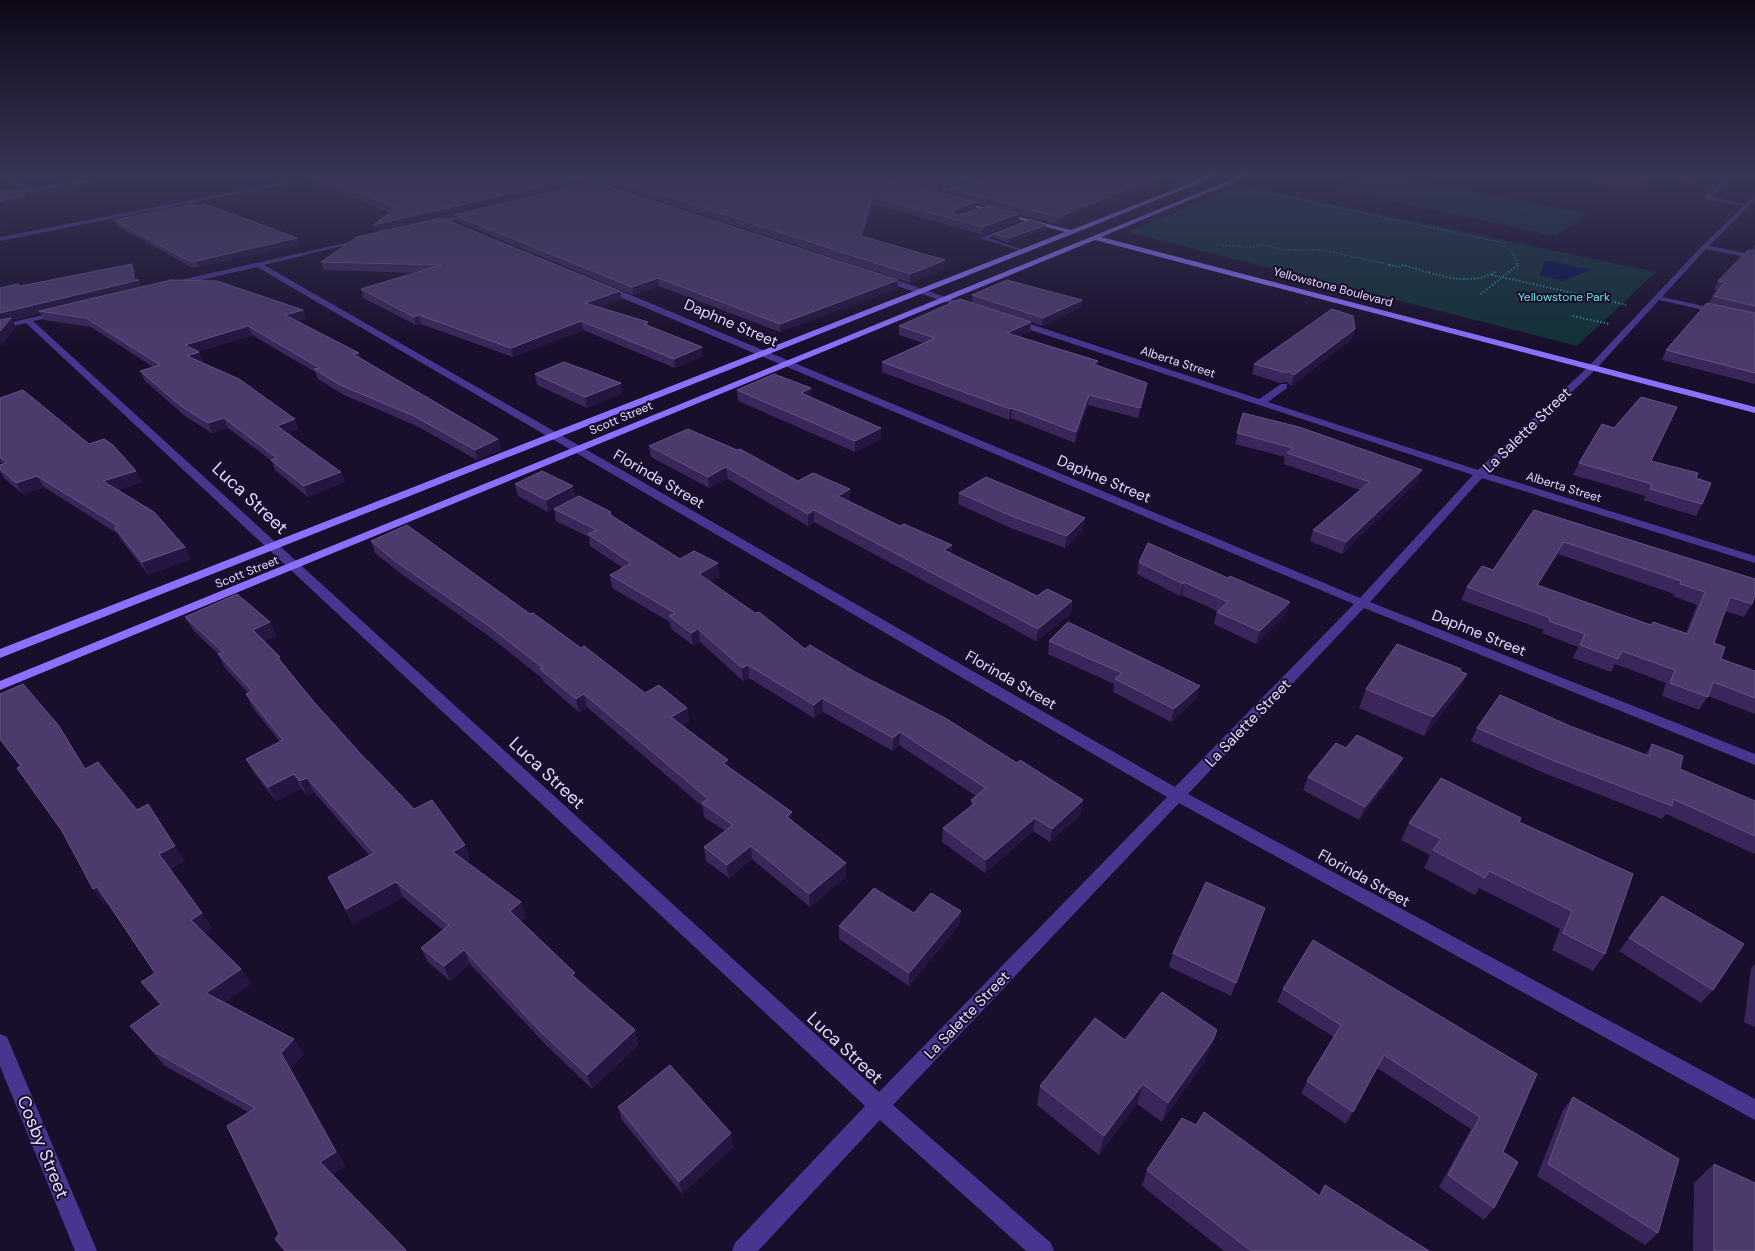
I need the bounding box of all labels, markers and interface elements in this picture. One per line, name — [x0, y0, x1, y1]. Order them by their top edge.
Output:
street label: Yellowstone Boulevard — [1271, 263, 1395, 311]
park label: Yellowstone Park — [1518, 289, 1610, 305]
street label: Daphne Street — [681, 294, 781, 352]
street label: Alberta Street — [1139, 342, 1218, 382]
street label: La Salette Street — [1479, 383, 1575, 477]
street label: Scott Street — [587, 397, 655, 439]
street label: Florinda Street — [610, 445, 708, 513]
street label: Daphne Street — [1054, 450, 1154, 508]
street label: Luca Street — [207, 457, 293, 539]
street label: Alberta Street — [1524, 468, 1604, 506]
street label: Scott Street — [213, 552, 281, 592]
street label: Daphne Street — [1429, 605, 1529, 661]
street label: Florinda Street — [962, 646, 1060, 714]
street label: La Salette Street — [1201, 675, 1295, 771]
street label: Luca Street — [504, 732, 590, 814]
street label: Florinda Street — [1315, 845, 1414, 912]
street label: La Salette Street — [920, 967, 1014, 1063]
street label: Luca Street — [802, 1007, 888, 1089]
street label: Cosby Street — [11, 1092, 75, 1202]

